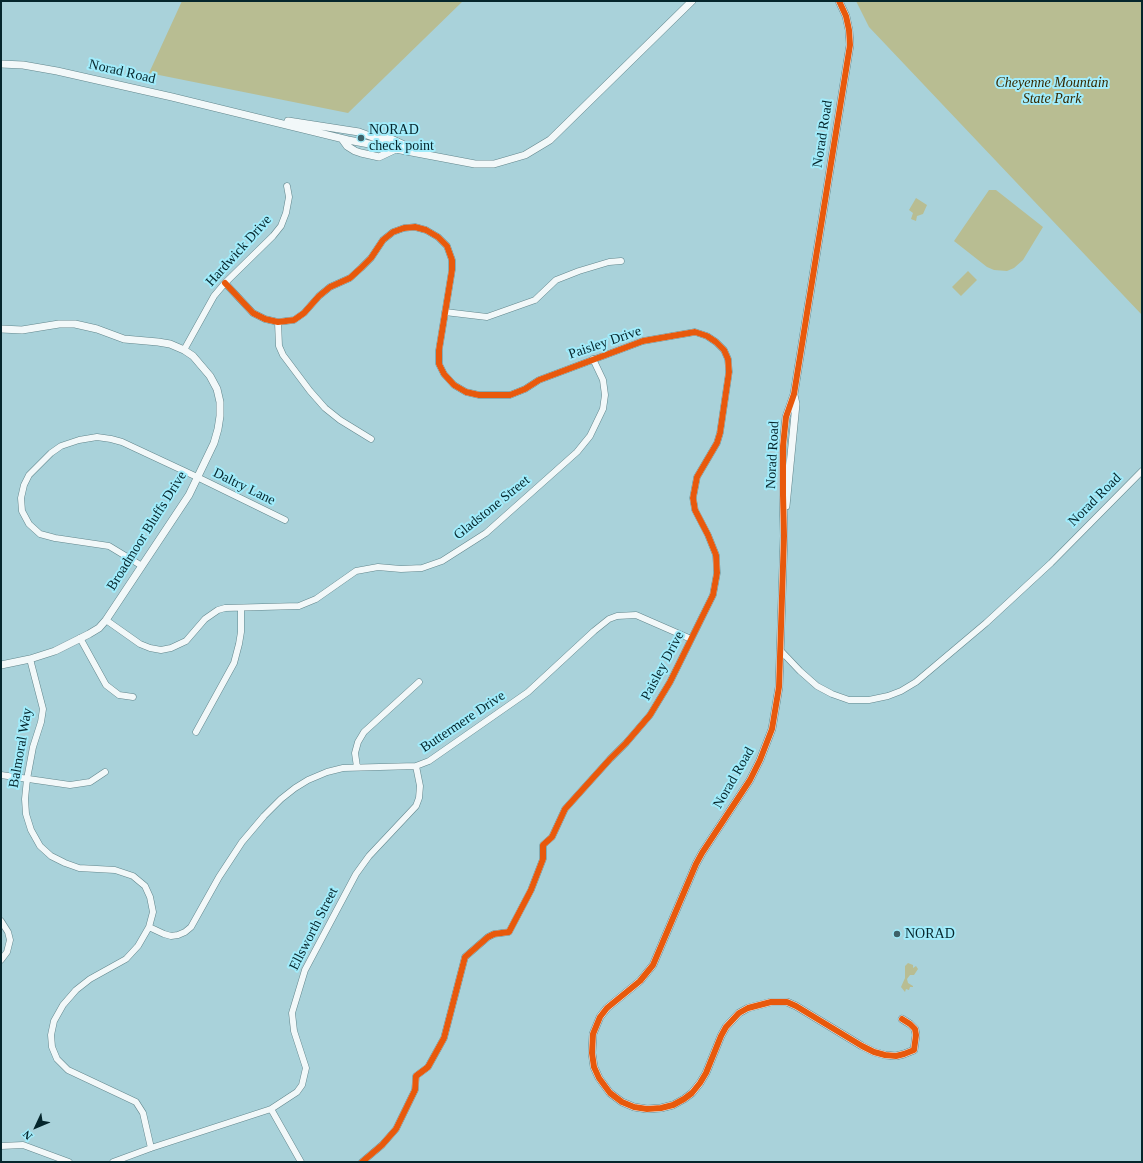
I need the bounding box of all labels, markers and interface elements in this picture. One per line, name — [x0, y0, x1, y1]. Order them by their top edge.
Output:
street label: Norad Road — [87, 56, 157, 88]
park label: Cheyenne Mountain State Park — [995, 75, 1109, 108]
street label: Norad Road — [809, 99, 837, 169]
place label: NORAD check point — [369, 122, 434, 154]
marker: NORAD check point — [356, 133, 366, 143]
street label: Hardwick Drive — [202, 212, 276, 290]
street label: Paisley Drive — [566, 323, 644, 363]
street label: Norad Road — [763, 421, 783, 489]
street label: Daltry Lane — [210, 465, 278, 509]
street label: Broadmoor Bluffs Drive — [103, 468, 191, 594]
street label: Norad Road — [1065, 470, 1125, 530]
street label: Gladstone Street — [451, 472, 533, 544]
street label: Paisley Drive — [638, 629, 688, 703]
street label: Buttermere Drive — [418, 688, 508, 756]
street label: Balmoral Way — [6, 707, 36, 789]
street label: Norad Road — [710, 744, 758, 812]
street label: Ellsworth Street — [286, 885, 342, 973]
place label: NORAD — [905, 926, 955, 942]
marker: NORAD — [892, 929, 902, 939]
north arrow — [16, 1107, 56, 1147]
text: N — [20, 1128, 34, 1142]

